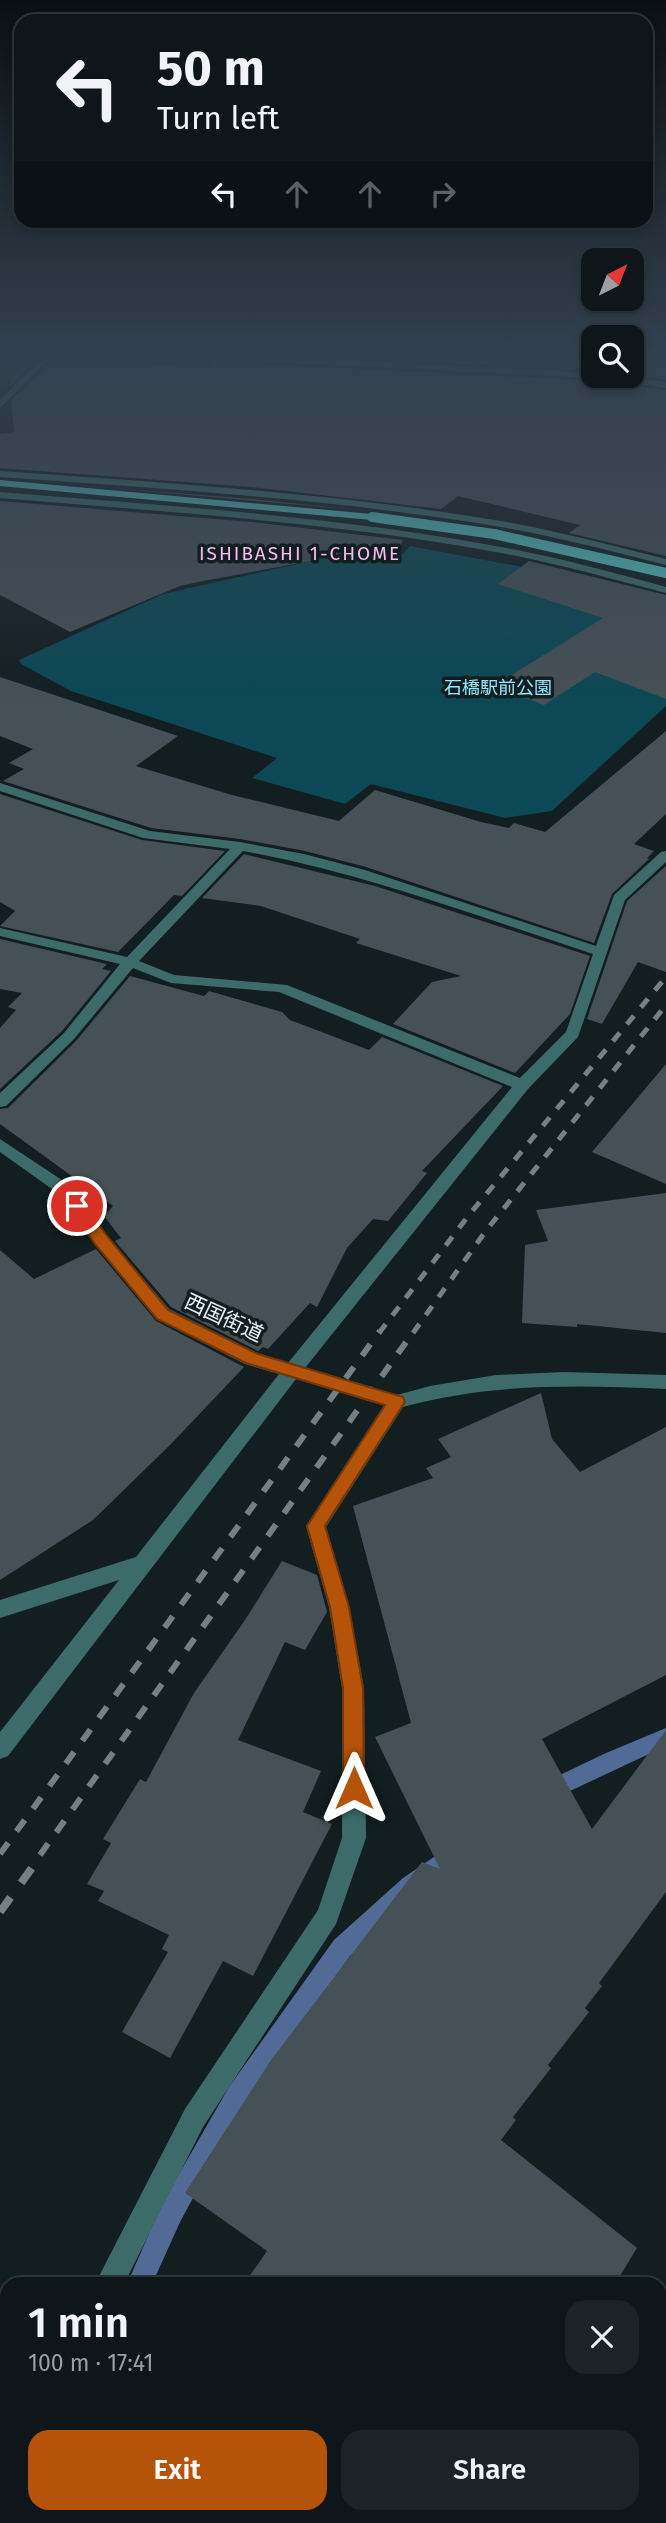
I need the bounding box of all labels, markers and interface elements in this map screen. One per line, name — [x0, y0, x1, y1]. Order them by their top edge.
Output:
text: 50 m — [157, 39, 265, 98]
icon: left — [42, 42, 133, 133]
text: Turn left — [157, 99, 279, 137]
icon: left — [205, 175, 243, 213]
icon: ahead — [278, 175, 316, 213]
icon: ahead — [351, 175, 389, 213]
icon: right — [424, 175, 462, 213]
north arrow — [581, 248, 644, 312]
map controls — [581, 248, 644, 388]
button: search — [581, 325, 644, 388]
district label: ISHIBASHI 1-CHOME — [199, 542, 401, 565]
park label: 石橋駅前公園 — [444, 677, 552, 699]
pin — [47, 1176, 107, 1236]
icon: arrive — [58, 1187, 96, 1225]
street label: 西国街道 — [180, 1288, 268, 1348]
position arrow — [317, 1751, 391, 1825]
text: 1 min — [28, 2298, 129, 2348]
button: close — [565, 2300, 639, 2374]
text: 100 m · 17:41 — [28, 2349, 154, 2377]
button: Exit — [28, 2430, 327, 2510]
button: Share — [341, 2430, 639, 2510]

